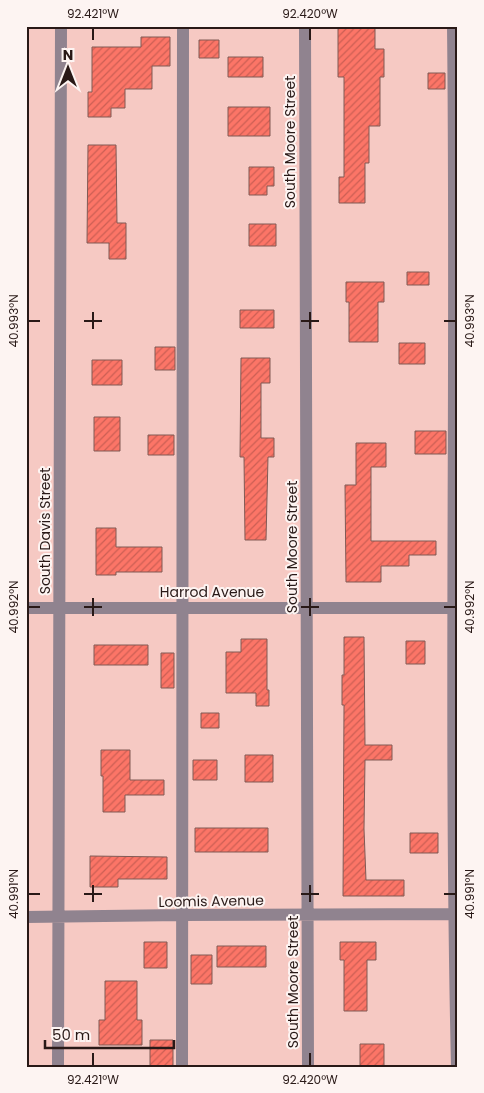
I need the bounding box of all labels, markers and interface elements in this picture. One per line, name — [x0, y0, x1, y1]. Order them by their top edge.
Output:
text: 92.421°W — [67, 5, 119, 22]
text: 92.420°W — [282, 5, 338, 22]
north arrow — [42, 42, 92, 92]
text: N — [63, 45, 73, 65]
street label: South Moore Street — [280, 76, 300, 208]
text: 40.993°N — [5, 294, 22, 348]
text: 40.993°N — [461, 294, 478, 348]
street label: South Davis Street — [35, 468, 55, 594]
street label: South Moore Street — [282, 481, 302, 613]
text: 40.992°N — [5, 581, 22, 633]
text: 40.992°N — [461, 581, 478, 633]
street label: Harrod Avenue — [160, 582, 264, 602]
text: 40.991°N — [5, 869, 22, 919]
text: 40.991°N — [461, 869, 478, 919]
street label: Loomis Avenue — [158, 890, 264, 912]
street label: South Moore Street — [283, 916, 303, 1048]
scale bar — [45, 1018, 174, 1050]
text: 50 m — [52, 1024, 90, 1045]
text: 92.421°W — [67, 1071, 119, 1088]
text: 92.420°W — [282, 1071, 338, 1088]

